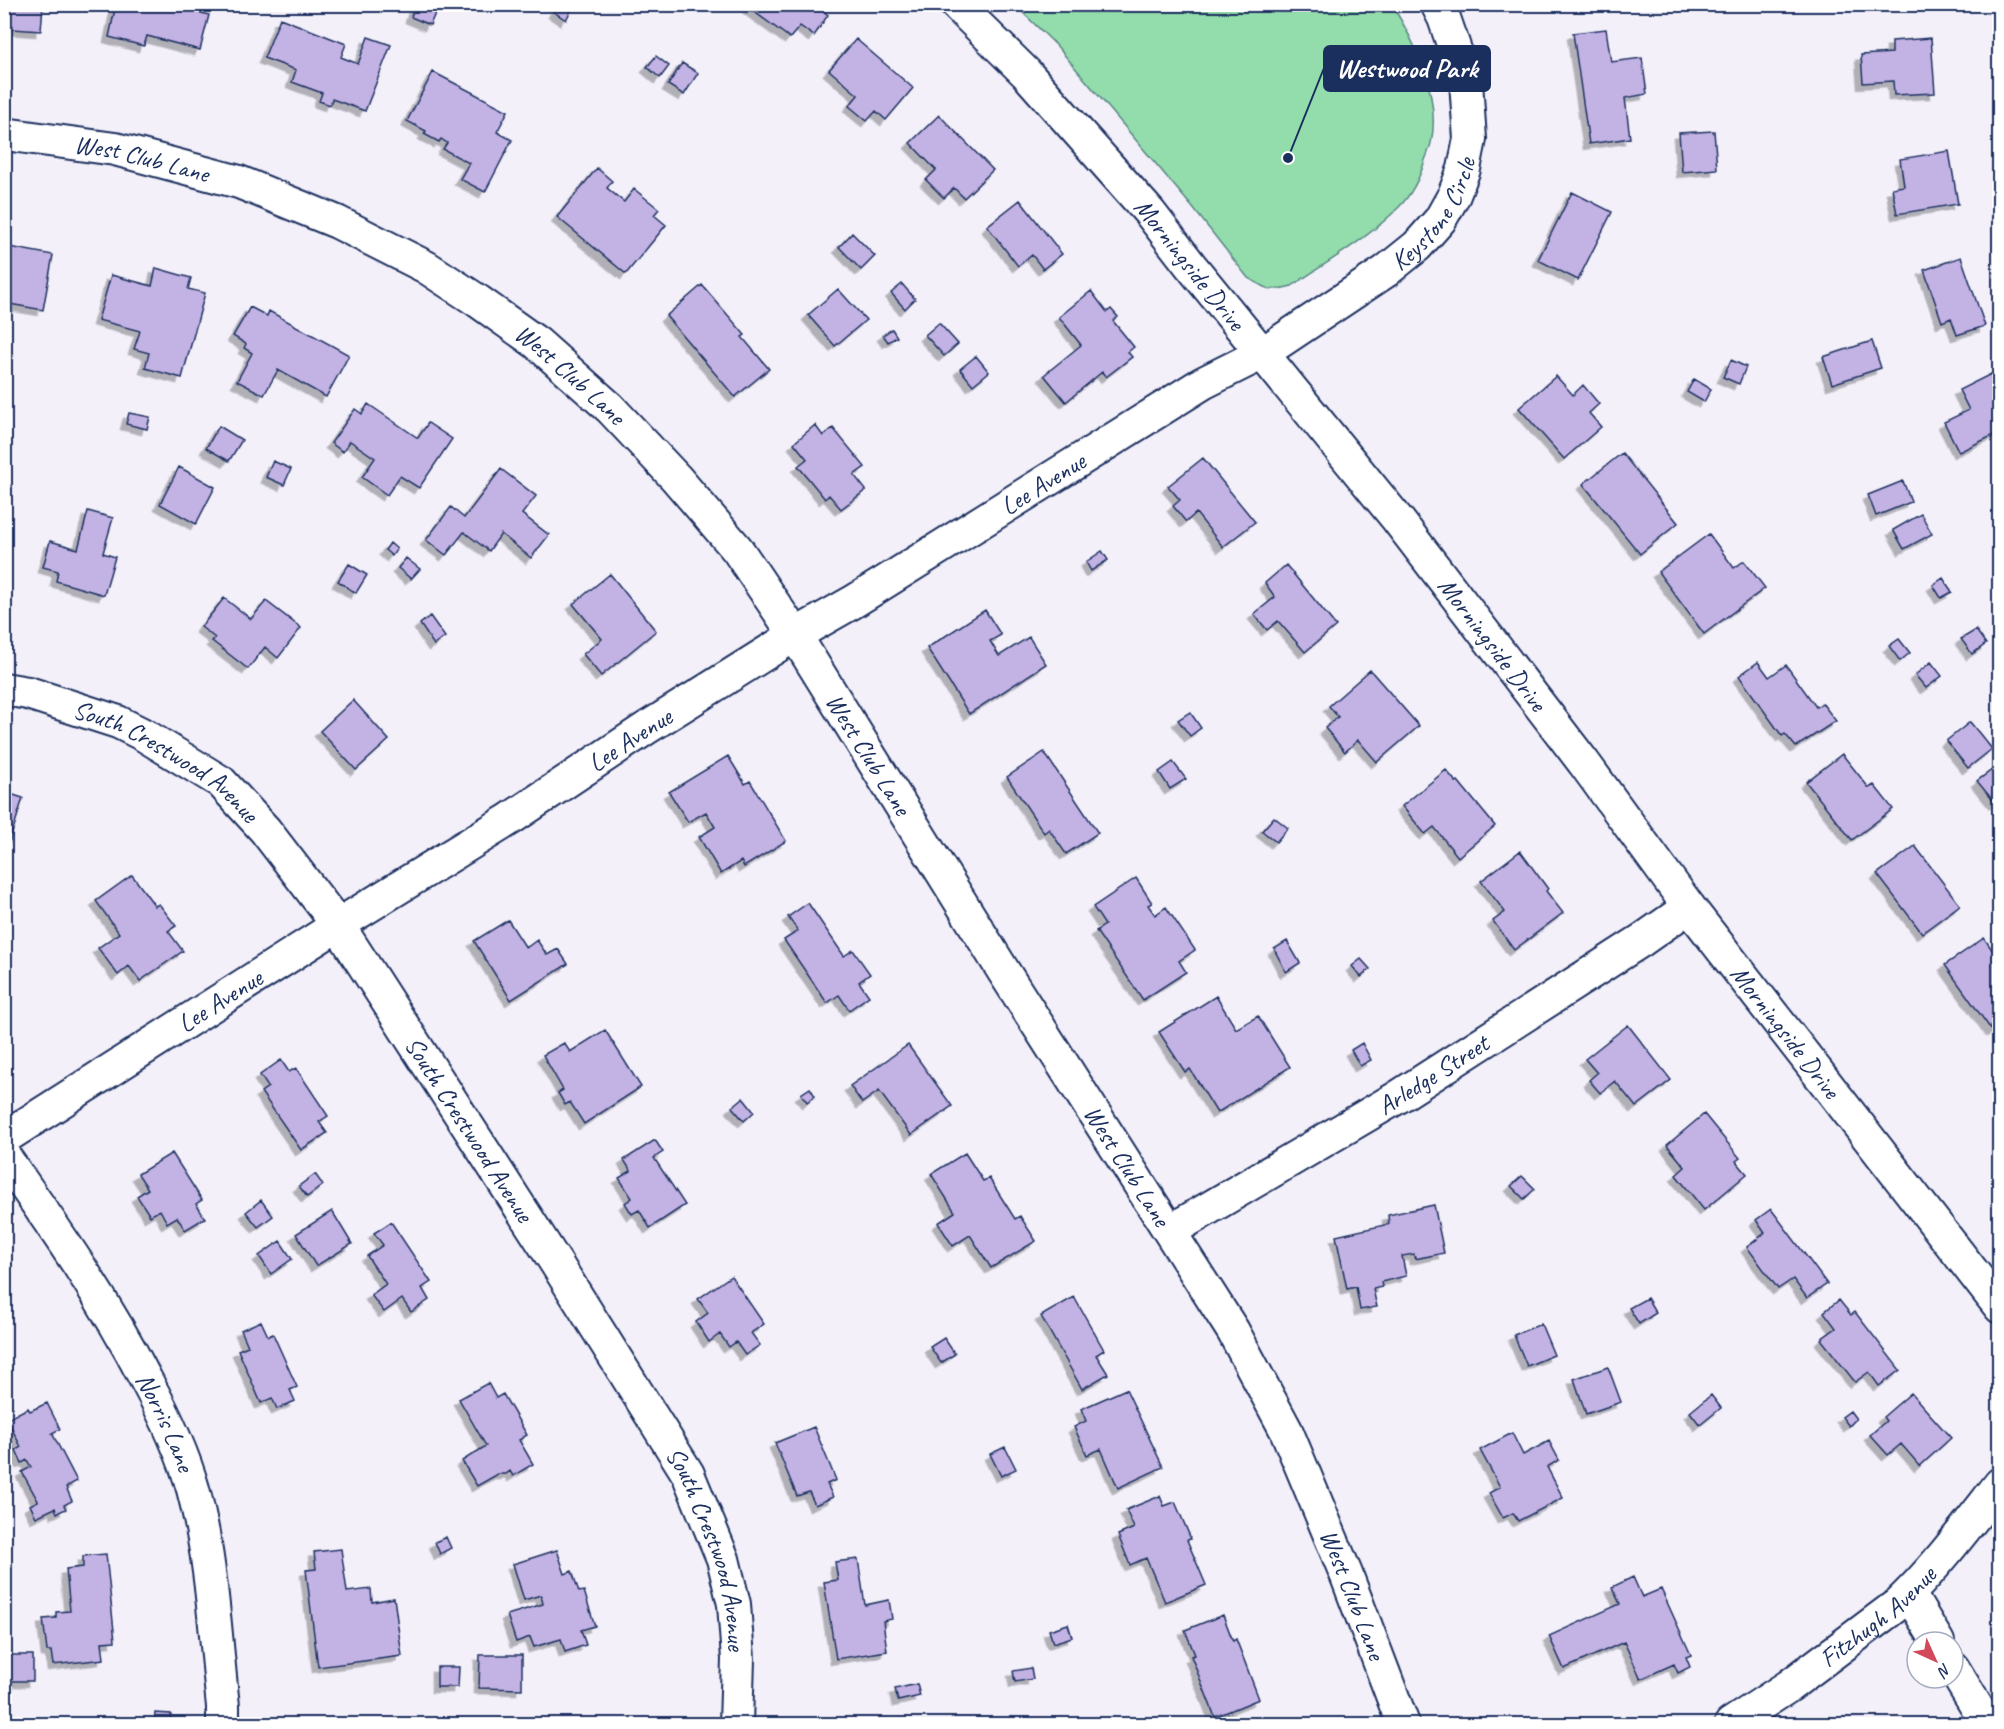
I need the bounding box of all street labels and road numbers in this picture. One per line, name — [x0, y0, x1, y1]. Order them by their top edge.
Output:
street label: West Club Lane — [72, 128, 215, 191]
street label: Keystone Circle — [1384, 154, 1483, 278]
street label: Morningside Drive — [1127, 191, 1254, 338]
street label: West Club Lane — [508, 317, 635, 433]
street label: Lee Avenue — [994, 444, 1093, 523]
street label: Morningside Drive — [1431, 571, 1555, 719]
street label: West Club Lane — [818, 687, 920, 824]
street label: South Crestwood Avenue — [69, 693, 267, 831]
street label: Lee Avenue — [582, 699, 680, 779]
street label: Morningside Drive — [1723, 959, 1849, 1106]
street label: Lee Avenue — [172, 961, 270, 1040]
street label: Arledge Street — [1372, 1026, 1497, 1122]
street label: South Crestwood Avenue — [397, 1031, 542, 1230]
street label: West Club Lane — [1076, 1099, 1179, 1235]
street label: Norris Lane — [128, 1367, 203, 1478]
street label: South Crestwood Avenue — [658, 1441, 753, 1653]
street label: West Club Lane — [1312, 1524, 1394, 1667]
street label: Fitzhugh Avenue — [1813, 1558, 1944, 1675]

